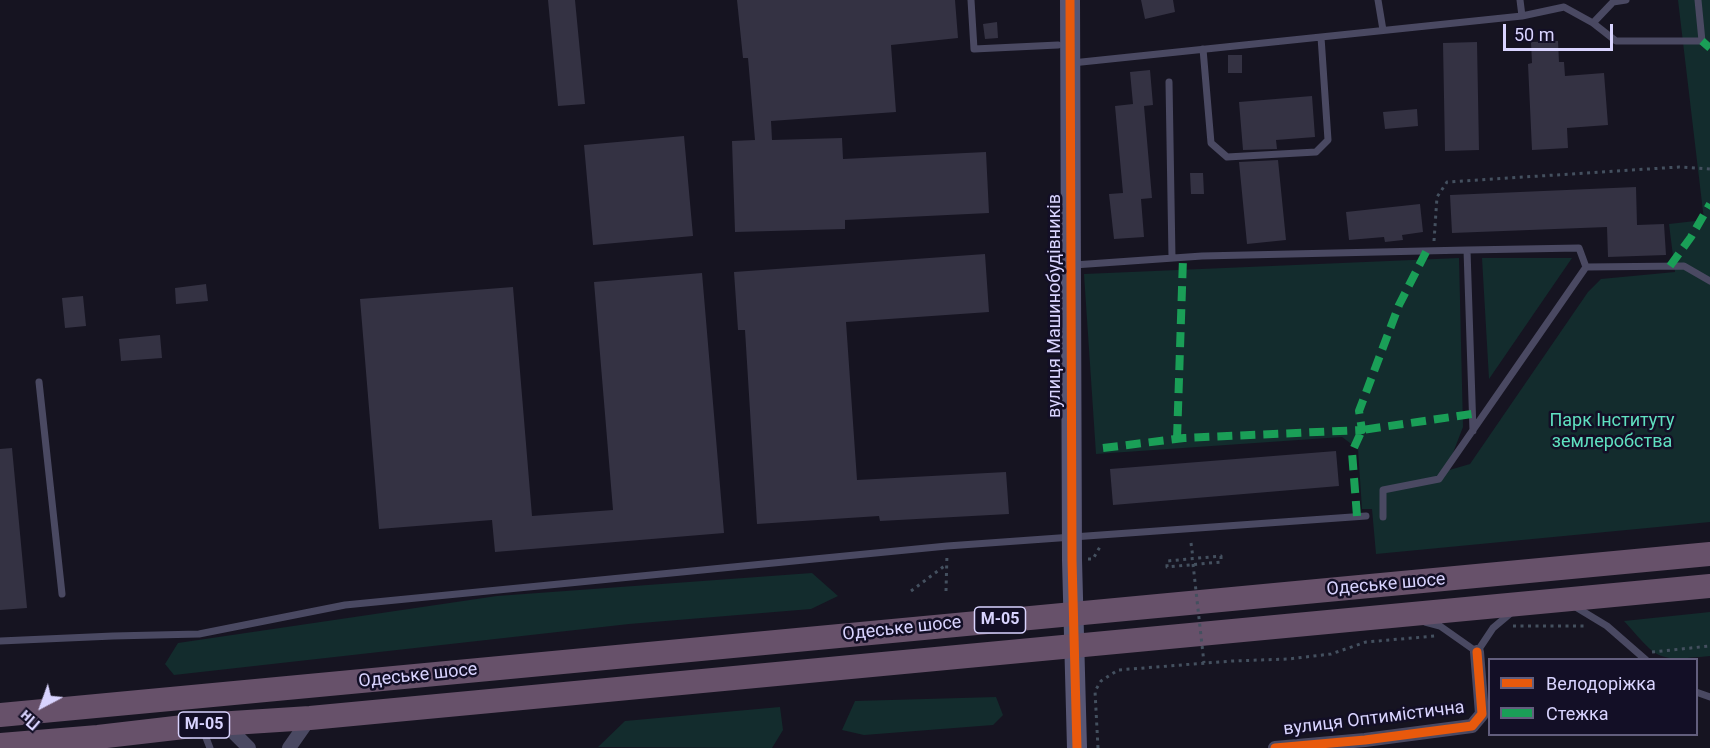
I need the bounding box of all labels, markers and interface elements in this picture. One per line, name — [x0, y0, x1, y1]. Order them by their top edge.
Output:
scale bar — [1506, 12, 1616, 50]
text: 50 m — [1514, 24, 1554, 45]
street label: вулиця Машинобудівників — [1044, 194, 1066, 418]
park label: Парк Інституту землеробства — [1549, 410, 1675, 452]
street label: Одеське шосе — [1326, 569, 1446, 601]
road number: М-05 — [974, 607, 1026, 633]
street label: Одеське шосе — [842, 612, 962, 646]
legend — [1488, 658, 1698, 736]
street label: Одеське шосе — [358, 659, 478, 693]
text: Велодоріжка — [1546, 673, 1656, 694]
north arrow — [12, 676, 72, 736]
street label: вулиця Оптимістична — [1282, 697, 1466, 741]
text: Стежка — [1546, 703, 1609, 724]
text: Пн — [16, 706, 44, 734]
road number: М-05 — [178, 712, 230, 738]

